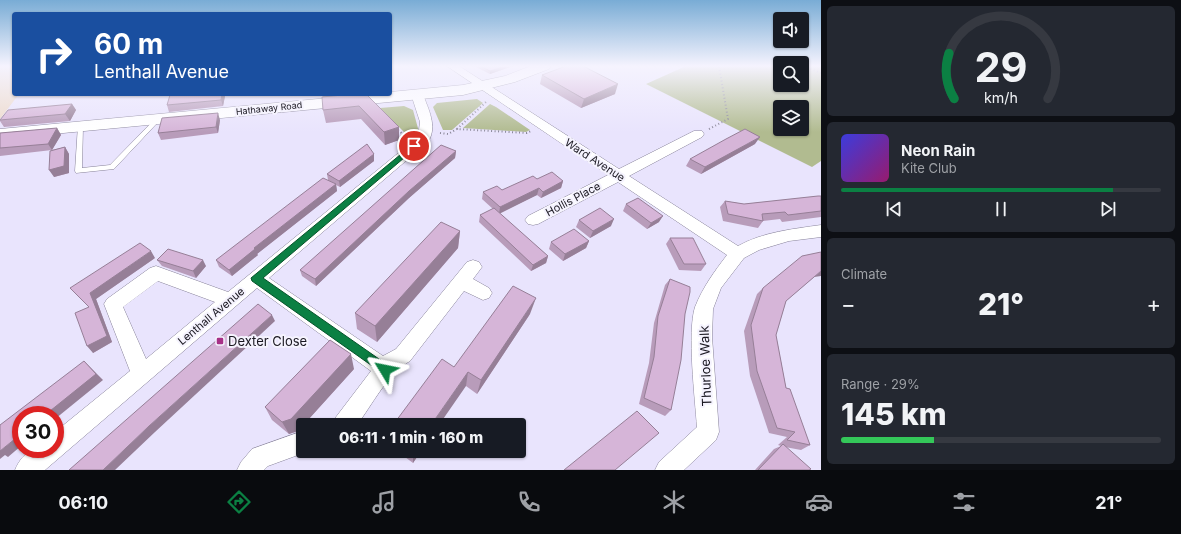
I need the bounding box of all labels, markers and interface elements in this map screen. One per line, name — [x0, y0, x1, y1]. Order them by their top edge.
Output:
map controls — [773, 12, 809, 136]
button: sound — [773, 12, 809, 48]
text: 60 m — [94, 27, 163, 61]
icon: right — [28, 28, 80, 80]
text: 29 — [974, 42, 1028, 92]
button: search — [773, 56, 809, 92]
text: Lenthall Avenue — [94, 61, 229, 82]
text: km/h — [984, 89, 1018, 106]
street label: Hathaway Road — [235, 99, 303, 117]
button: layers — [773, 100, 809, 136]
pin — [397, 129, 431, 163]
icon: arrive — [403, 135, 425, 157]
street label: Ward Avenue — [562, 135, 628, 185]
text: Neon Rain — [901, 141, 975, 160]
text: Kite Club — [901, 160, 957, 176]
street label: Hollis Place — [543, 179, 603, 219]
icon: previous — [883, 198, 905, 220]
icon: pause — [990, 198, 1012, 220]
icon: next — [1097, 198, 1119, 220]
text: Climate — [841, 266, 887, 282]
street label: Lenthall Avenue — [175, 284, 247, 348]
text: 21° — [978, 286, 1024, 322]
text: − — [841, 291, 856, 317]
text: + — [1146, 291, 1161, 317]
street label: Thurloe Walk — [696, 325, 714, 407]
place label: Dexter Close — [228, 333, 307, 349]
marker: Dexter Close — [215, 336, 225, 346]
position arrow — [364, 349, 406, 391]
text: Range · 29% — [841, 376, 920, 392]
text: 145 km — [841, 396, 947, 432]
speed limit sign: 30 — [12, 406, 64, 458]
text: 06:11 · 1 min · 160 m — [339, 428, 483, 447]
icon: directions — [225, 488, 253, 516]
icon: music — [370, 488, 398, 516]
icon: phone — [515, 488, 543, 516]
icon: climate — [660, 488, 688, 516]
icon: car — [805, 488, 833, 516]
icon: filters — [950, 488, 978, 516]
text: 06:10 — [58, 492, 108, 513]
text: 21° — [1095, 492, 1123, 513]

